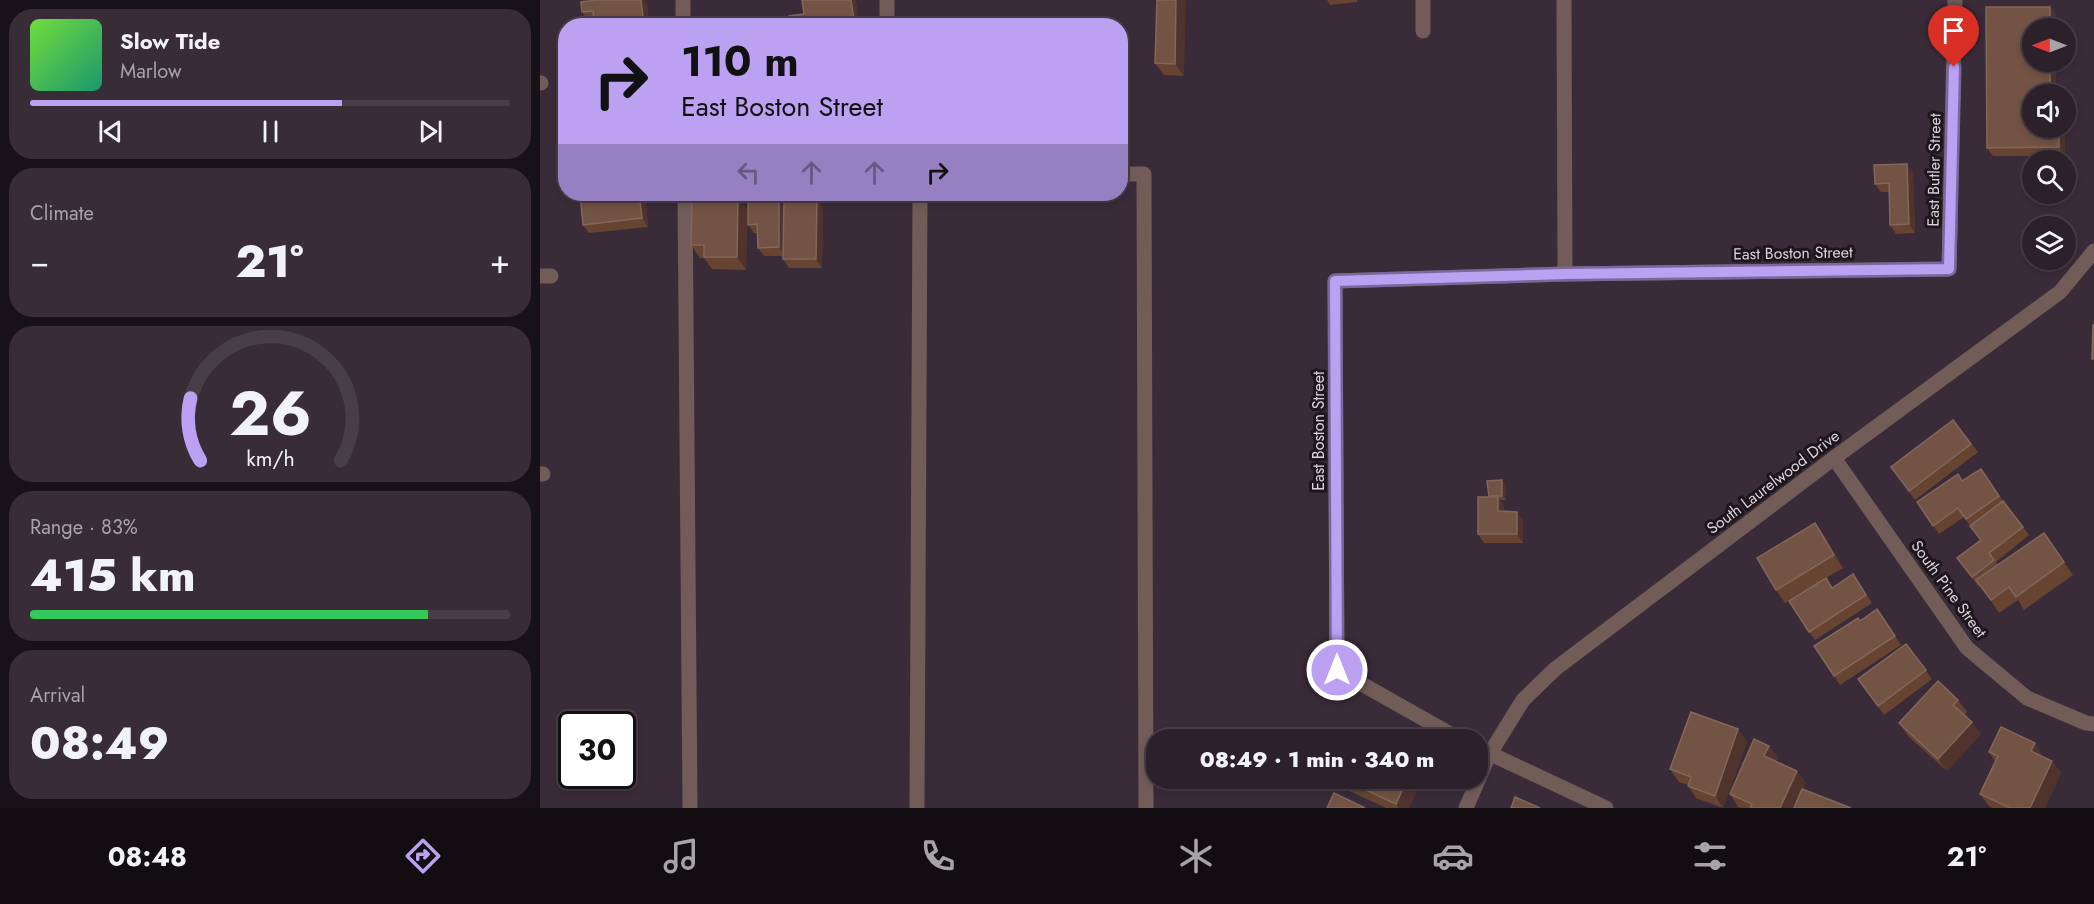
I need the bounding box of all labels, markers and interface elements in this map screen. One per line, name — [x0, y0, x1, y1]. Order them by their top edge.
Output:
pin — [1928, 5, 1979, 67]
icon: arrive — [1937, 14, 1970, 47]
north arrow — [2022, 18, 2076, 72]
map controls — [2022, 18, 2076, 270]
text: Slow Tide — [120, 25, 220, 57]
text: 110 m — [681, 31, 799, 92]
icon: right — [582, 42, 660, 120]
text: Marlow — [120, 57, 182, 86]
button: sound — [2022, 84, 2076, 138]
text: East Boston Street — [681, 87, 883, 126]
street label: East Butler Street — [1922, 113, 1946, 227]
icon: previous — [94, 115, 127, 148]
icon: pause — [254, 115, 287, 148]
icon: next — [414, 115, 447, 148]
button: search — [2022, 150, 2076, 204]
icon: left — [732, 156, 765, 189]
icon: ahead — [795, 156, 828, 189]
icon: ahead — [858, 156, 891, 189]
icon: right — [921, 156, 954, 189]
text: Climate — [30, 199, 94, 228]
button: layers — [2022, 216, 2076, 270]
text: 21° — [236, 229, 304, 294]
text: − — [30, 238, 49, 285]
text: + — [490, 238, 510, 285]
street label: East Boston Street — [1733, 240, 1853, 266]
text: 26 — [229, 368, 311, 458]
street label: East Boston Street — [1307, 371, 1330, 491]
street label: South Laurelwood Drive — [1702, 424, 1844, 540]
text: km/h — [246, 443, 294, 474]
text: Range · 83% — [30, 513, 138, 542]
street label: South Pine Street — [1906, 536, 1992, 643]
text: 415 km — [30, 543, 196, 608]
position arrow — [1305, 638, 1369, 702]
text: Arrival — [30, 681, 85, 710]
text: 08:49 — [30, 711, 169, 776]
speed limit sign: 30 — [558, 711, 636, 789]
text: 08:49 · 1 min · 340 m — [1200, 743, 1434, 775]
icon: directions — [402, 835, 444, 877]
icon: music — [660, 835, 702, 877]
icon: phone — [917, 835, 959, 877]
icon: climate — [1175, 835, 1217, 877]
icon: car — [1432, 835, 1474, 877]
icon: filters — [1689, 835, 1731, 877]
text: 08:48 — [108, 837, 187, 876]
text: 21° — [1947, 837, 1986, 876]

